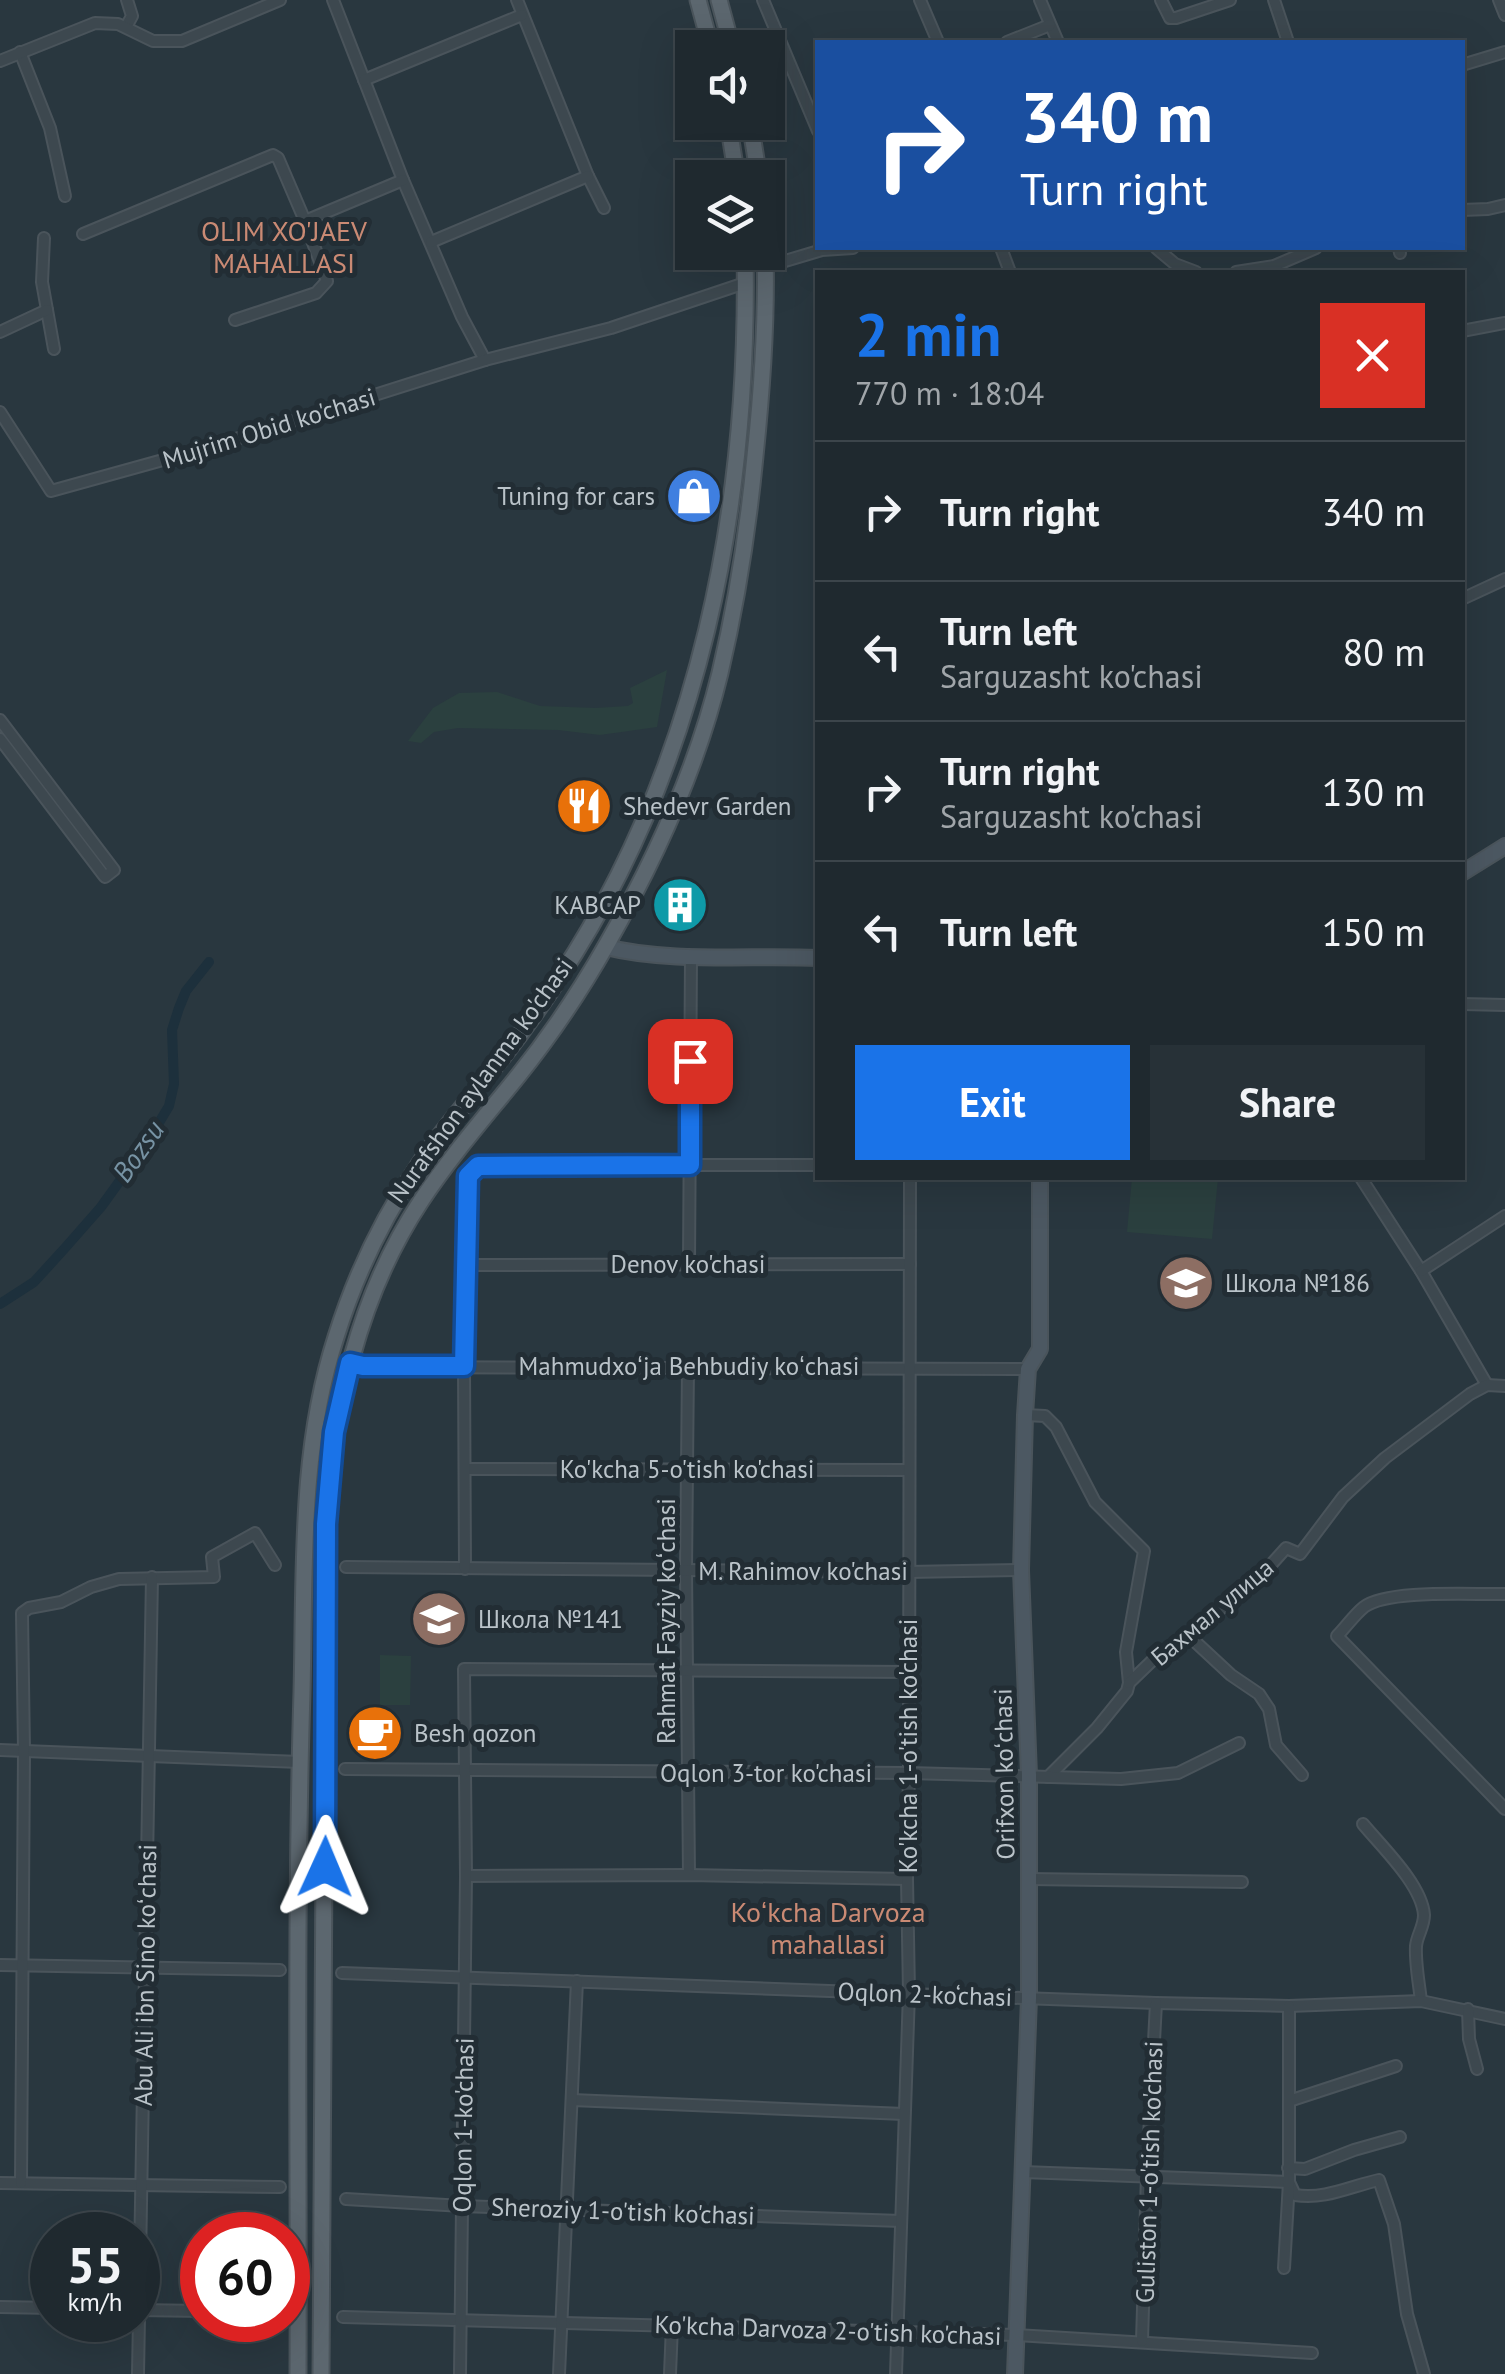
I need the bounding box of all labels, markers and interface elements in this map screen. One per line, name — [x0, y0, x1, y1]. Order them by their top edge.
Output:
map controls — [675, 30, 785, 270]
button: sound — [675, 30, 785, 140]
text: 340 m — [1020, 71, 1213, 161]
icon: right — [855, 80, 985, 210]
text: Turn right — [1020, 159, 1208, 217]
button: layers — [675, 160, 785, 270]
district label: OLIM XO'JAEV MAHALLASI — [201, 212, 367, 281]
text: 2 min — [855, 295, 1001, 373]
button: close — [1320, 303, 1425, 408]
text: 770 m · 18:04 — [855, 372, 1044, 414]
street label: Mujrim Obid ko'chasi — [159, 380, 379, 476]
shop icon: Tuning for cars — [664, 466, 724, 526]
place label: Tuning for cars — [497, 480, 655, 512]
icon: right — [855, 484, 910, 539]
text: Turn right — [940, 487, 1100, 536]
text: 340 m — [1322, 487, 1425, 536]
text: Turn left — [940, 606, 1077, 655]
icon: left — [855, 624, 910, 679]
text: 80 m — [1343, 627, 1425, 676]
text: Sarguzasht ko'chasi — [940, 655, 1203, 697]
text: Turn right — [940, 746, 1100, 795]
icon: right — [855, 764, 910, 819]
text: 130 m — [1322, 767, 1425, 816]
restaurant icon: Shedevr Garden — [554, 776, 614, 836]
place label: Shedevr Garden — [623, 790, 792, 822]
text: Sarguzasht ko'chasi — [940, 795, 1203, 837]
building icon: КАВСАР — [650, 875, 710, 935]
place label: КАВСАР — [554, 889, 641, 921]
icon: left — [855, 904, 910, 959]
text: Turn left — [940, 907, 1077, 956]
text: 150 m — [1322, 907, 1425, 956]
street label: Nurafshon aylanma ko'chasi — [380, 951, 580, 1209]
pin — [648, 1019, 733, 1104]
icon: arrive — [663, 1034, 718, 1089]
button: Exit — [855, 1045, 1130, 1160]
button: Share — [1150, 1045, 1425, 1160]
water label: Bozsu — [103, 1113, 172, 1189]
street label: Denov ko'chasi — [611, 1248, 765, 1280]
school or university icon: Школа №186 — [1156, 1253, 1216, 1313]
place label: Школа №186 — [1225, 1267, 1370, 1299]
street label: Mahmudxoʻja Behbudiy koʻchasi — [519, 1350, 859, 1382]
street label: Ko'kcha 5-o'tish ko'chasi — [560, 1453, 814, 1485]
street label: Rahmat Fayziy koʻchasi — [650, 1498, 682, 1744]
street label: Бахмал улица — [1144, 1551, 1280, 1673]
street label: M. Rahimov ko'chasi — [698, 1555, 908, 1587]
school or university icon: Школа №141 — [409, 1589, 469, 1649]
place label: Школа №141 — [478, 1603, 623, 1635]
street label: Ko'kcha 1-o'tish ko'chasi — [892, 1619, 924, 1873]
street label: Orifxon koʻchasi — [987, 1688, 1021, 1860]
cafe icon: Besh qozon — [345, 1703, 405, 1763]
place label: Besh qozon — [414, 1717, 536, 1749]
street label: Oqlon 3-tor ko'chasi — [660, 1757, 872, 1789]
position arrow — [273, 1815, 377, 1919]
street label: Abu Ali ibn Sino koʻchasi — [127, 1844, 163, 2106]
district label: Koʻkcha Darvoza mahallasi — [730, 1893, 926, 1962]
street label: Oqlon 2-ko‘chasi — [837, 1975, 1013, 2013]
street label: Oqlon 1-ko'chasi — [445, 2037, 481, 2213]
street label: Guliston 1-o'tish ko'chasi — [1128, 2040, 1170, 2304]
street label: Sheroziy 1-o'tish ko'chasi — [491, 2190, 755, 2232]
speed limit sign: 60 — [180, 2212, 310, 2342]
text: 55 — [67, 2232, 123, 2297]
text: km/h — [68, 2286, 122, 2318]
street label: Ko'kcha Darvoza 2-o'tish ko'chasi — [654, 2308, 1002, 2352]

